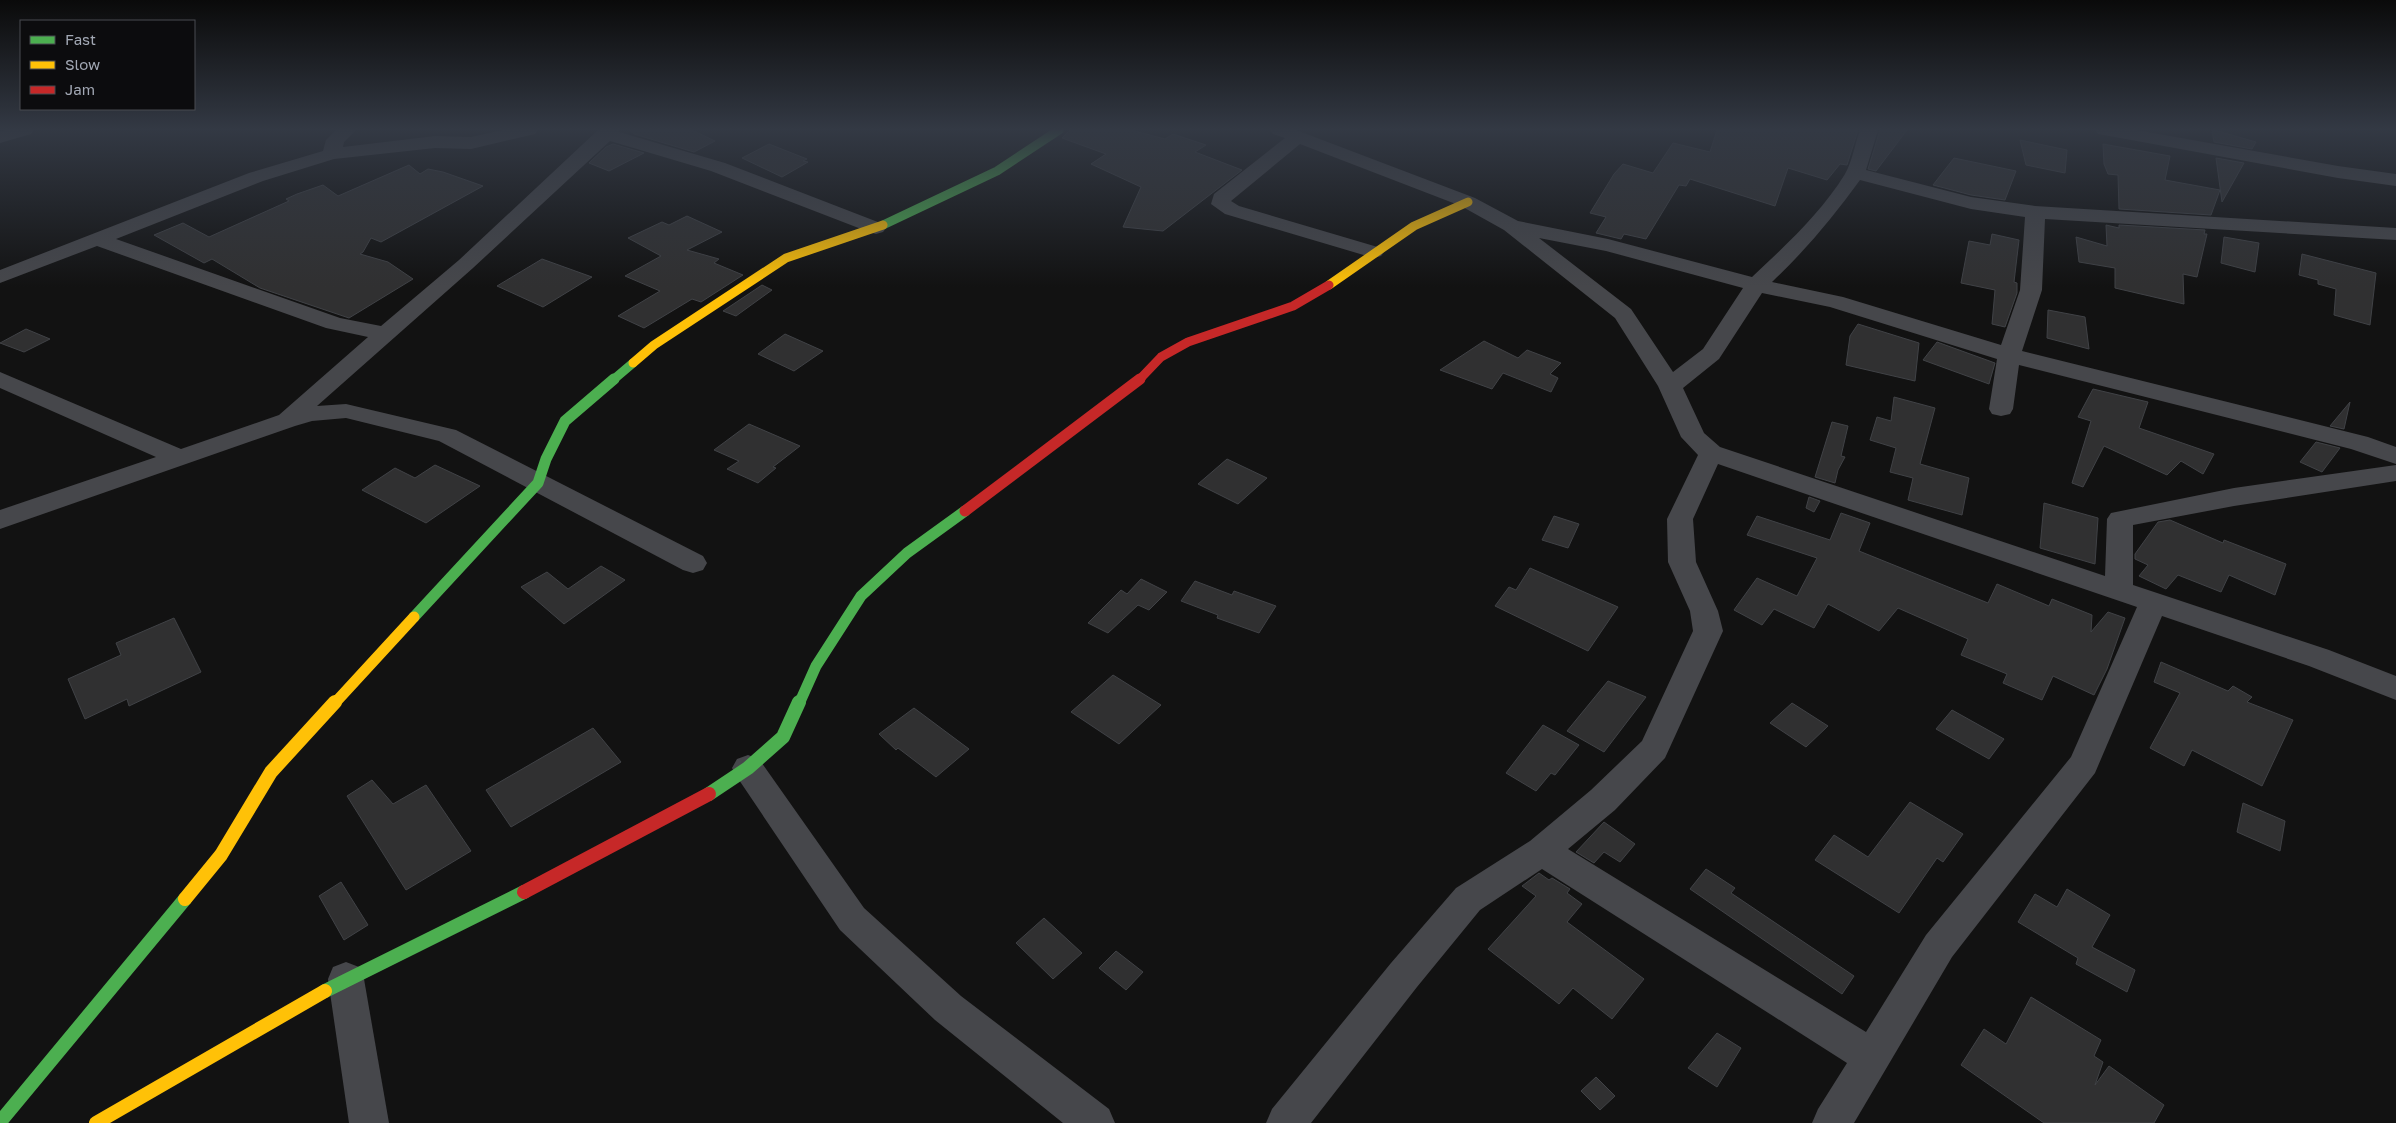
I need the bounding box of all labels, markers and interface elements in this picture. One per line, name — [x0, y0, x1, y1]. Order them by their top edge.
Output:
legend — [20, 20, 195, 110]
text: Fast — [65, 30, 96, 48]
text: Slow — [65, 55, 100, 73]
text: Jam — [65, 80, 95, 98]

